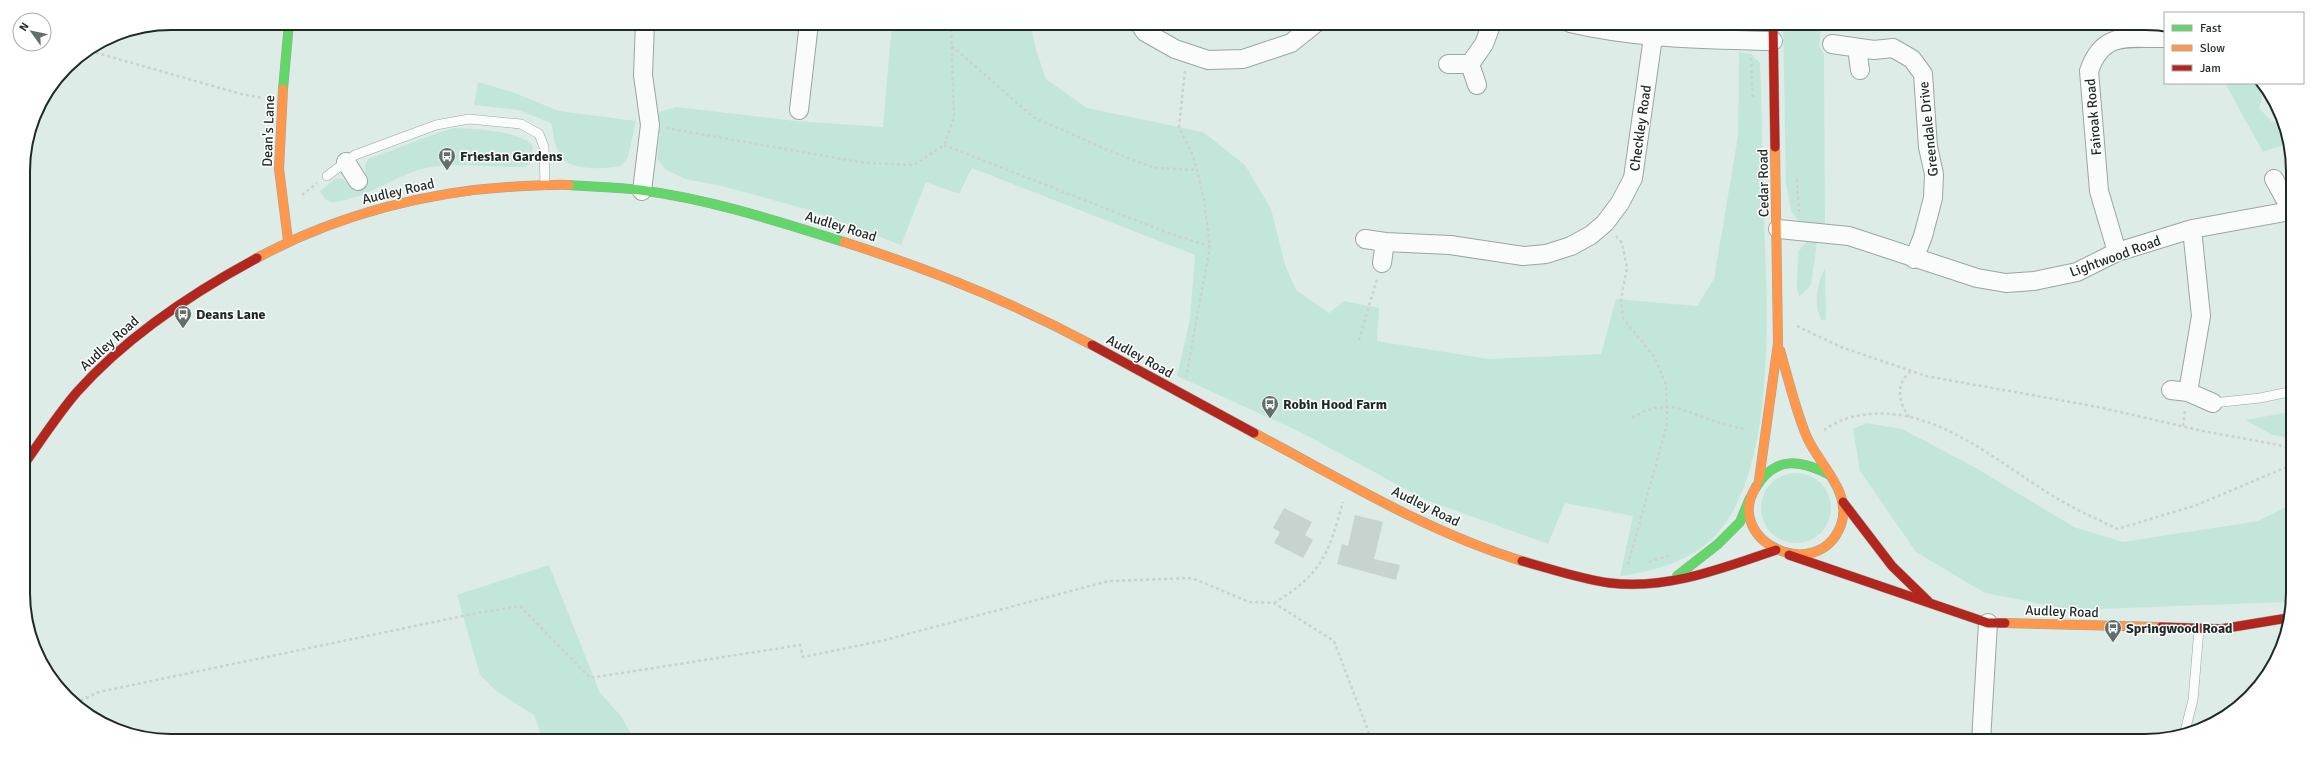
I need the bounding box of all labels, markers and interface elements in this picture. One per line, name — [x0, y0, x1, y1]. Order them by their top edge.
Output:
north arrow — [12, 12, 52, 52]
legend — [2164, 12, 2304, 84]
text: N — [16, 20, 32, 34]
text: Fast — [2200, 21, 2221, 36]
text: Slow — [2200, 41, 2225, 56]
text: Jam — [2200, 61, 2221, 76]
street label: Fairoak Road — [2082, 78, 2105, 156]
street label: Greendale Drive — [1915, 81, 1942, 177]
street label: Checkley Road — [1626, 84, 1655, 172]
street label: Dean's Lane — [259, 95, 278, 167]
bus stop icon: Friesian Gardens — [437, 146, 457, 171]
place label: Friesian Gardens — [460, 148, 563, 165]
street label: Cedar Road — [1754, 149, 1773, 217]
street label: Audley Road — [360, 175, 436, 208]
street label: Audley Road — [803, 208, 879, 245]
street label: Lightwood Road — [2067, 232, 2163, 281]
bus stop icon: Deans Lane — [173, 304, 193, 329]
place label: Deans Lane — [196, 306, 266, 323]
street label: Audley Road — [76, 312, 142, 374]
street label: Audley Road — [1103, 331, 1176, 382]
bus stop icon: Robin Hood Farm — [1260, 394, 1280, 419]
place label: Robin Hood Farm — [1283, 396, 1387, 413]
street label: Audley Road — [1389, 483, 1463, 530]
street label: Audley Road — [2025, 602, 2099, 621]
bus stop icon: Springwood Road — [2103, 618, 2123, 643]
place label: Springwood Road — [2126, 620, 2233, 637]

